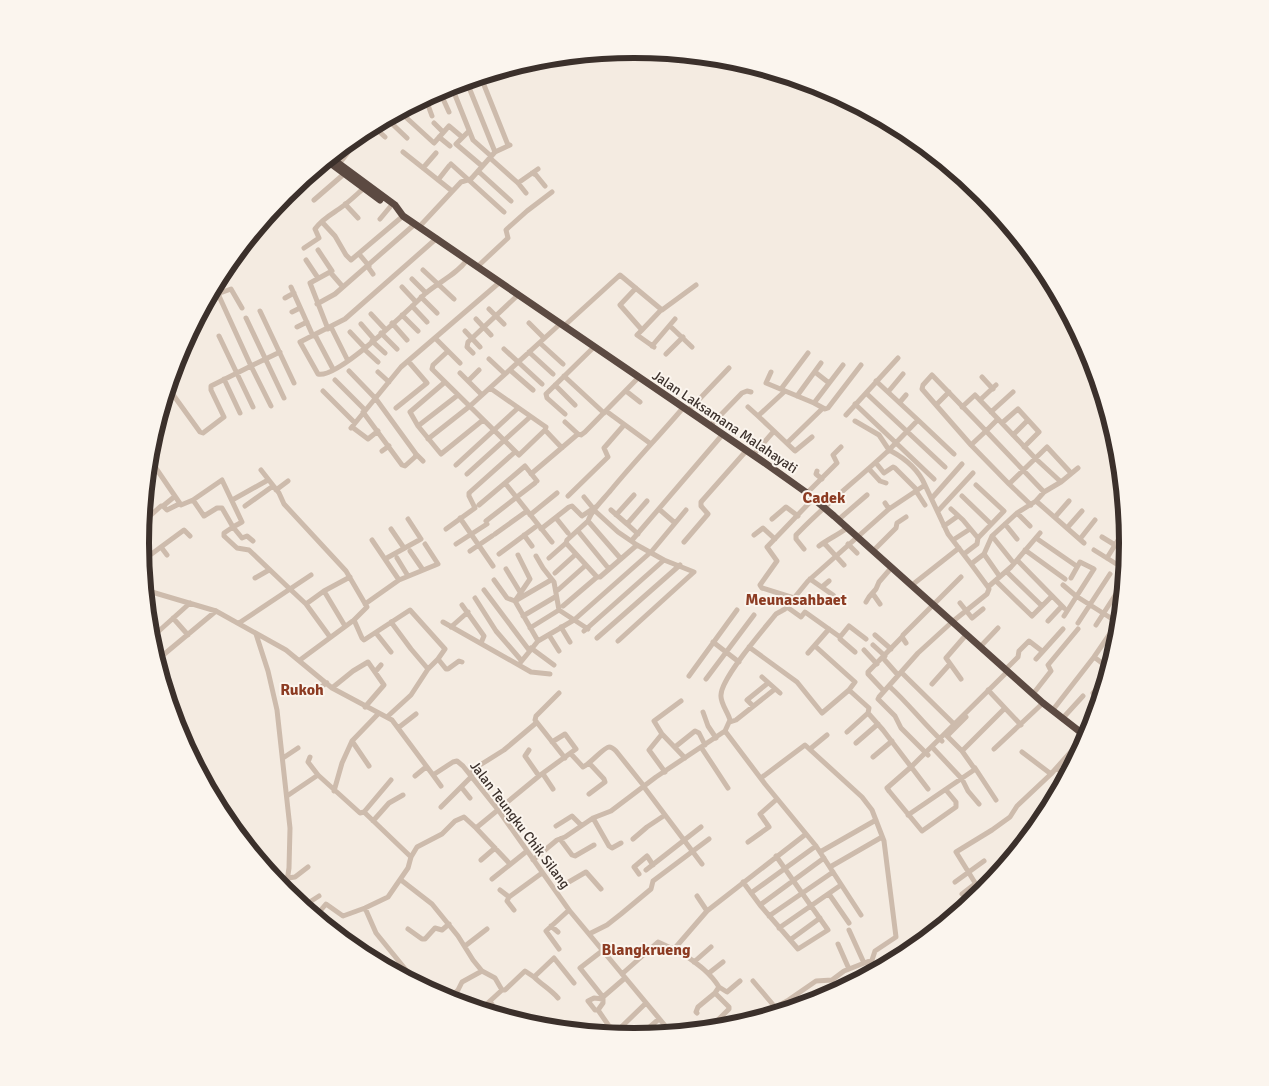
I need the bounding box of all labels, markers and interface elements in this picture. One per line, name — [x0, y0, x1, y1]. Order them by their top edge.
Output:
street label: Jalan Laksamana Malahayati — [649, 367, 801, 477]
district label: Cadek — [803, 488, 846, 508]
district label: Meunasahbaet — [745, 590, 847, 610]
district label: Rukoh — [280, 680, 324, 700]
street label: Jalan Teungku Chik Silang — [466, 758, 574, 892]
district label: Blangkrueng — [601, 940, 691, 960]

